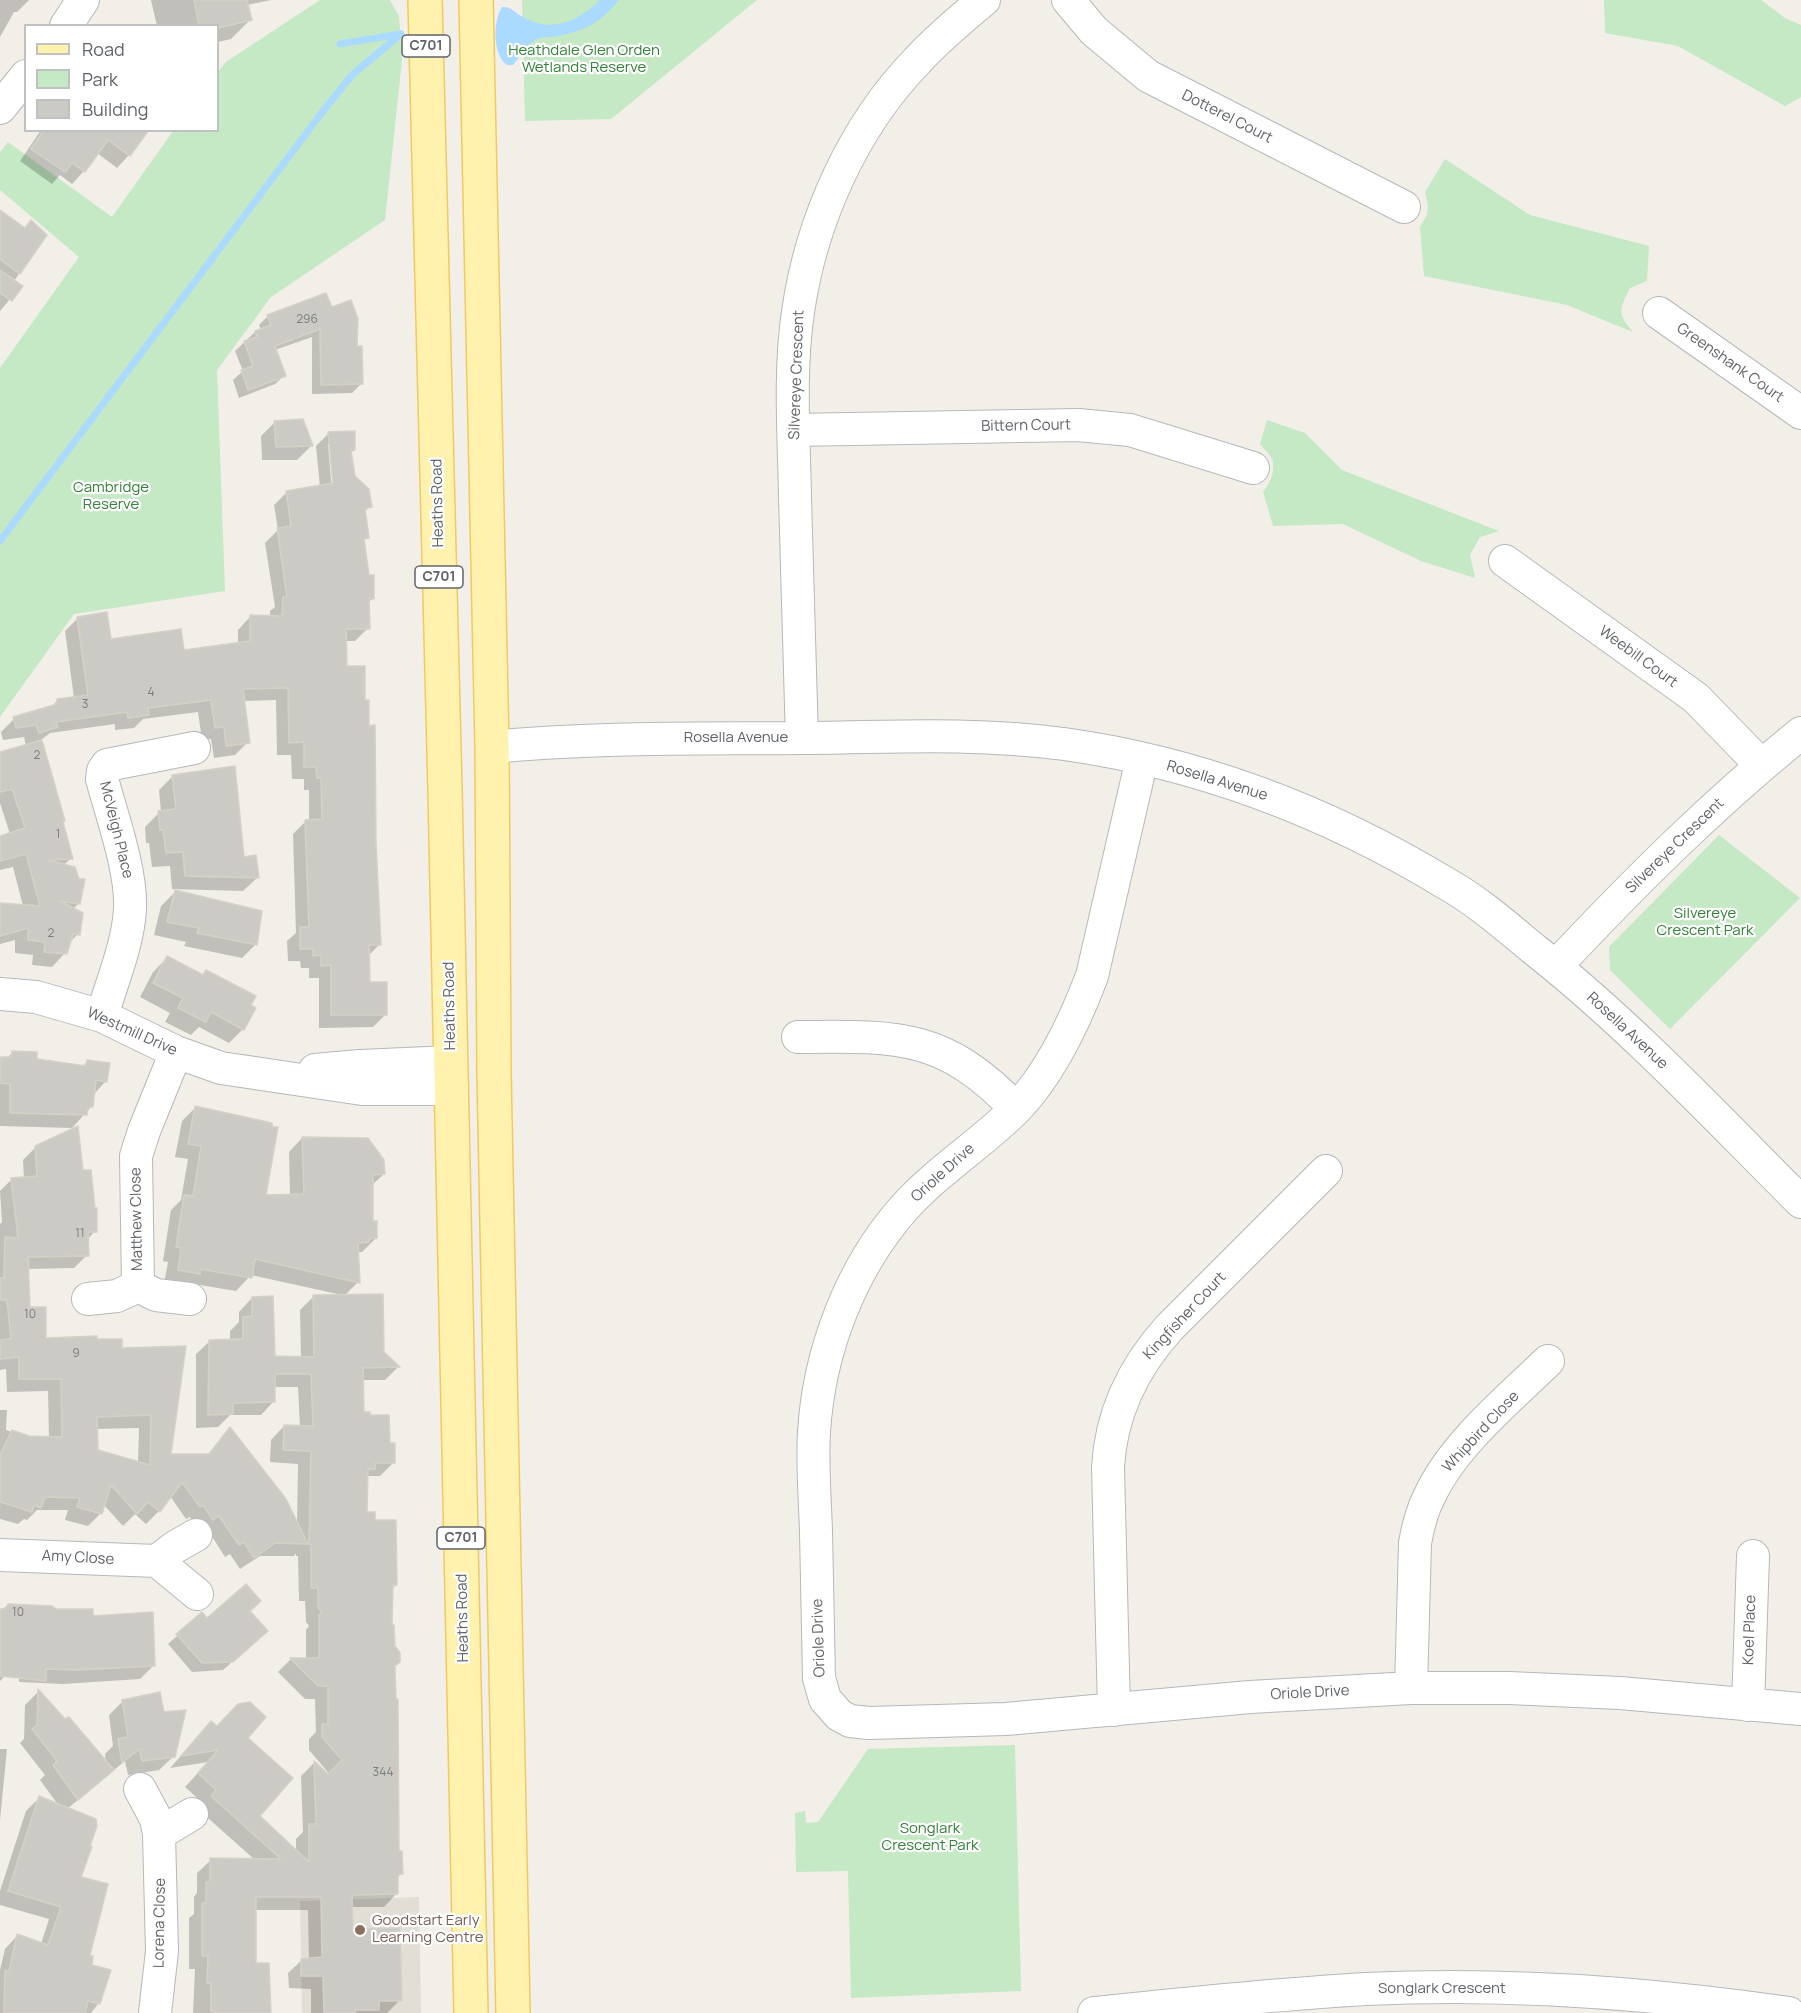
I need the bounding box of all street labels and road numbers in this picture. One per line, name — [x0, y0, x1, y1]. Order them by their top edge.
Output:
road number: C701 — [402, 35, 450, 57]
street label: Dotterel Court — [1179, 86, 1275, 148]
street label: Silvereye Crescent — [786, 310, 808, 440]
street label: Greenshank Court — [1673, 319, 1787, 407]
street label: Bittern Court — [981, 416, 1071, 436]
street label: Heaths Road — [428, 459, 448, 547]
road number: C701 — [415, 566, 463, 588]
street label: Weebill Court — [1595, 622, 1681, 692]
street label: Rosella Avenue — [684, 729, 788, 747]
street label: Rosella Avenue — [1164, 757, 1270, 805]
street label: McVeigh Place — [95, 780, 137, 880]
street label: Silvereye Crescent — [1622, 794, 1728, 898]
street label: Heaths Road — [440, 962, 460, 1050]
street label: Rosella Avenue — [1583, 989, 1671, 1073]
street label: Westmill Drive — [84, 1004, 180, 1060]
street label: Oriole Drive — [908, 1140, 978, 1206]
street label: Matthew Close — [127, 1167, 147, 1271]
street label: Kingfisher Court — [1140, 1268, 1230, 1364]
street label: Whipbird Close — [1439, 1388, 1523, 1476]
road number: C701 — [437, 1527, 485, 1549]
street label: Amy Close — [41, 1547, 115, 1569]
street label: Heaths Road — [453, 1574, 473, 1662]
street label: Koel Place — [1740, 1595, 1760, 1665]
street label: Oriole Drive — [809, 1598, 829, 1678]
street label: Oriole Drive — [1270, 1682, 1350, 1704]
street label: Lorena Close — [150, 1878, 170, 1968]
street label: Songlark Crescent — [1378, 1980, 1506, 1998]

